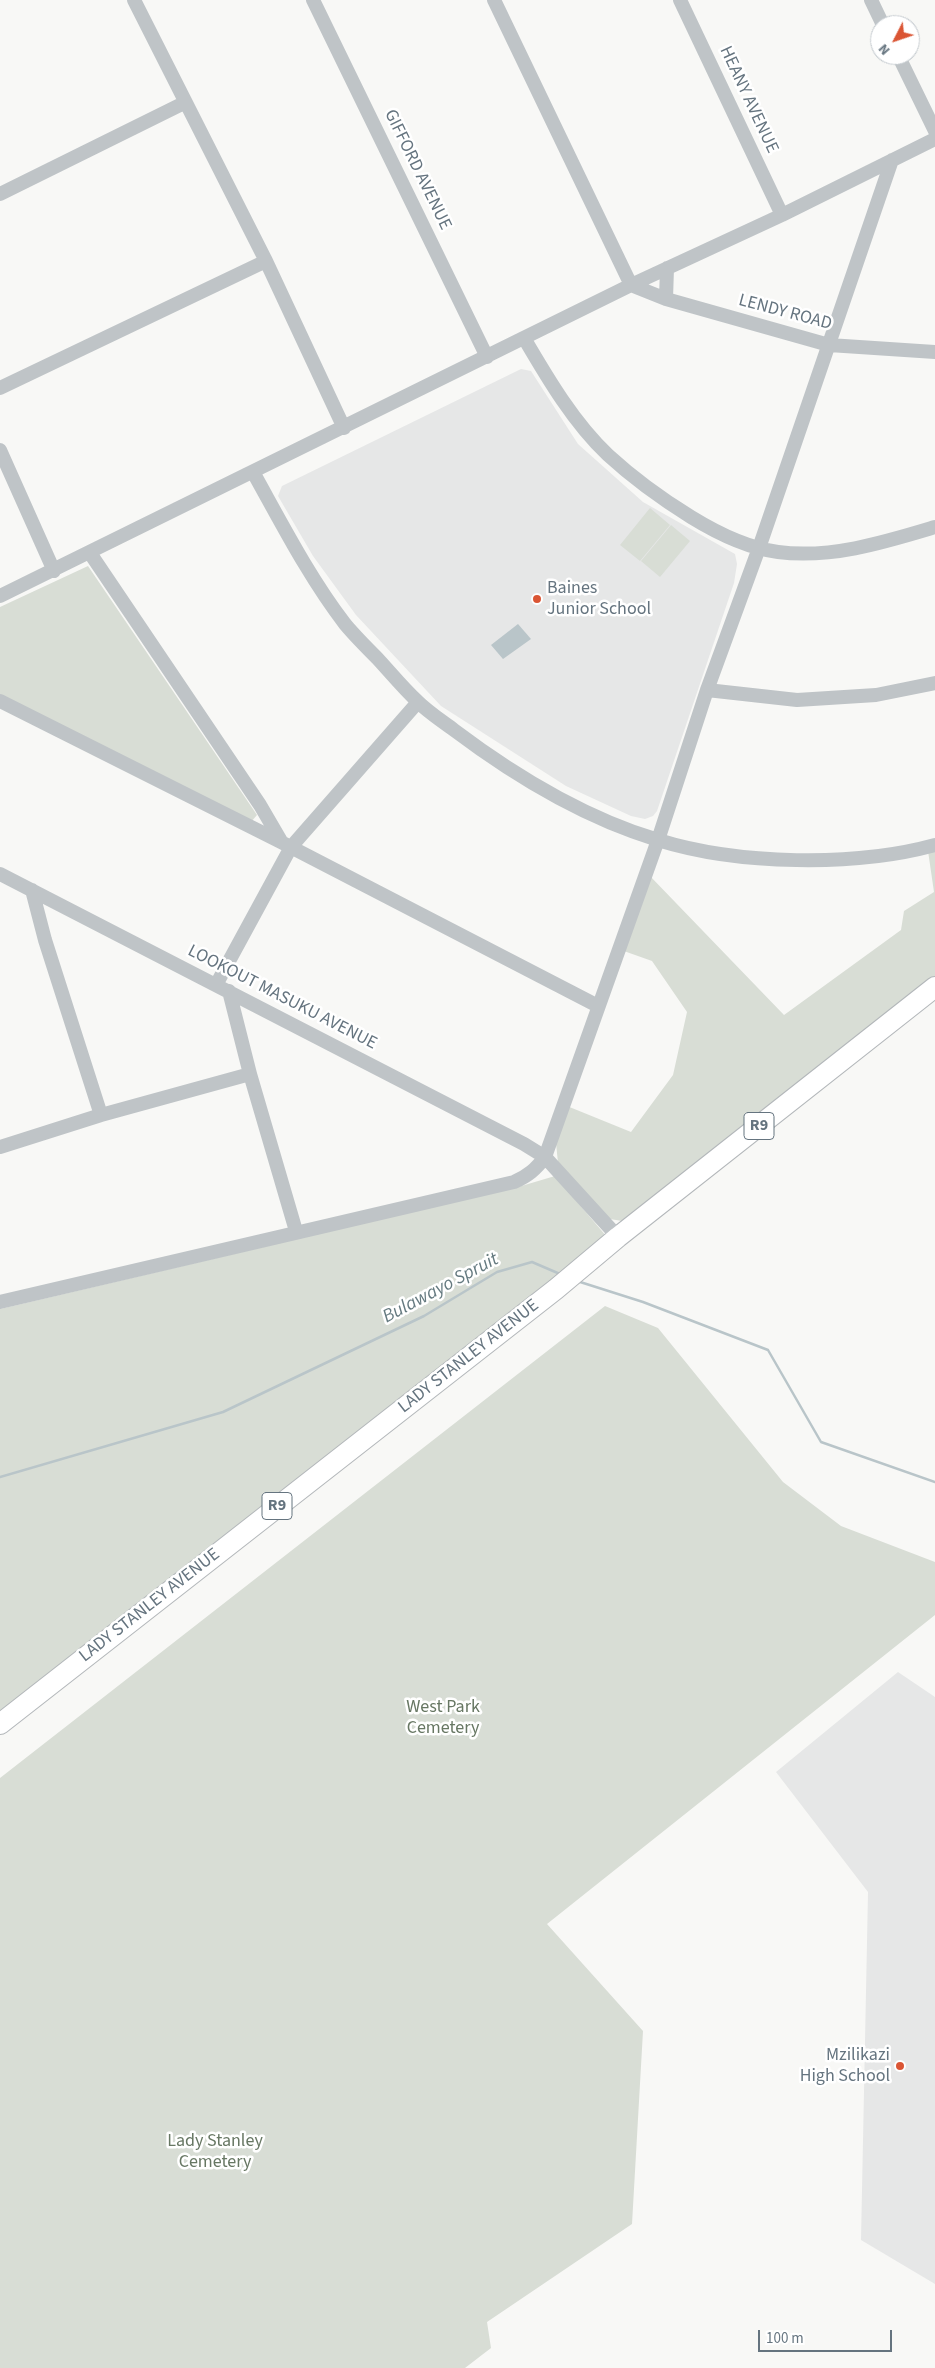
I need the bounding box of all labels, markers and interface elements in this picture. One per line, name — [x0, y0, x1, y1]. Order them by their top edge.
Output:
north arrow — [870, 15, 920, 65]
text: N — [874, 39, 895, 59]
street label: HEANY AVENUE — [714, 43, 782, 157]
street label: GIFFORD AVENUE — [379, 106, 455, 234]
street label: LENDY ROAD — [736, 290, 834, 336]
place label: Baines Junior School — [547, 578, 651, 620]
marker: Baines Junior School — [531, 593, 543, 605]
street label: LOOKOUT MASUKU AVENUE — [184, 941, 380, 1055]
road number: R9 — [744, 1112, 774, 1140]
water label: Bulawayo Spruit — [379, 1249, 503, 1329]
street label: LADY STANLEY AVENUE — [394, 1295, 544, 1419]
road number: R9 — [262, 1492, 292, 1520]
street label: LADY STANLEY AVENUE — [75, 1544, 225, 1668]
park label: West Park Cemetery — [406, 1697, 480, 1740]
place label: Mzilikazi High School — [800, 2045, 890, 2088]
marker: Mzilikazi High School — [894, 2060, 906, 2072]
park label: Lady Stanley Cemetery — [167, 2131, 263, 2174]
scale bar — [760, 2320, 894, 2352]
text: 100 m — [766, 2328, 804, 2349]

